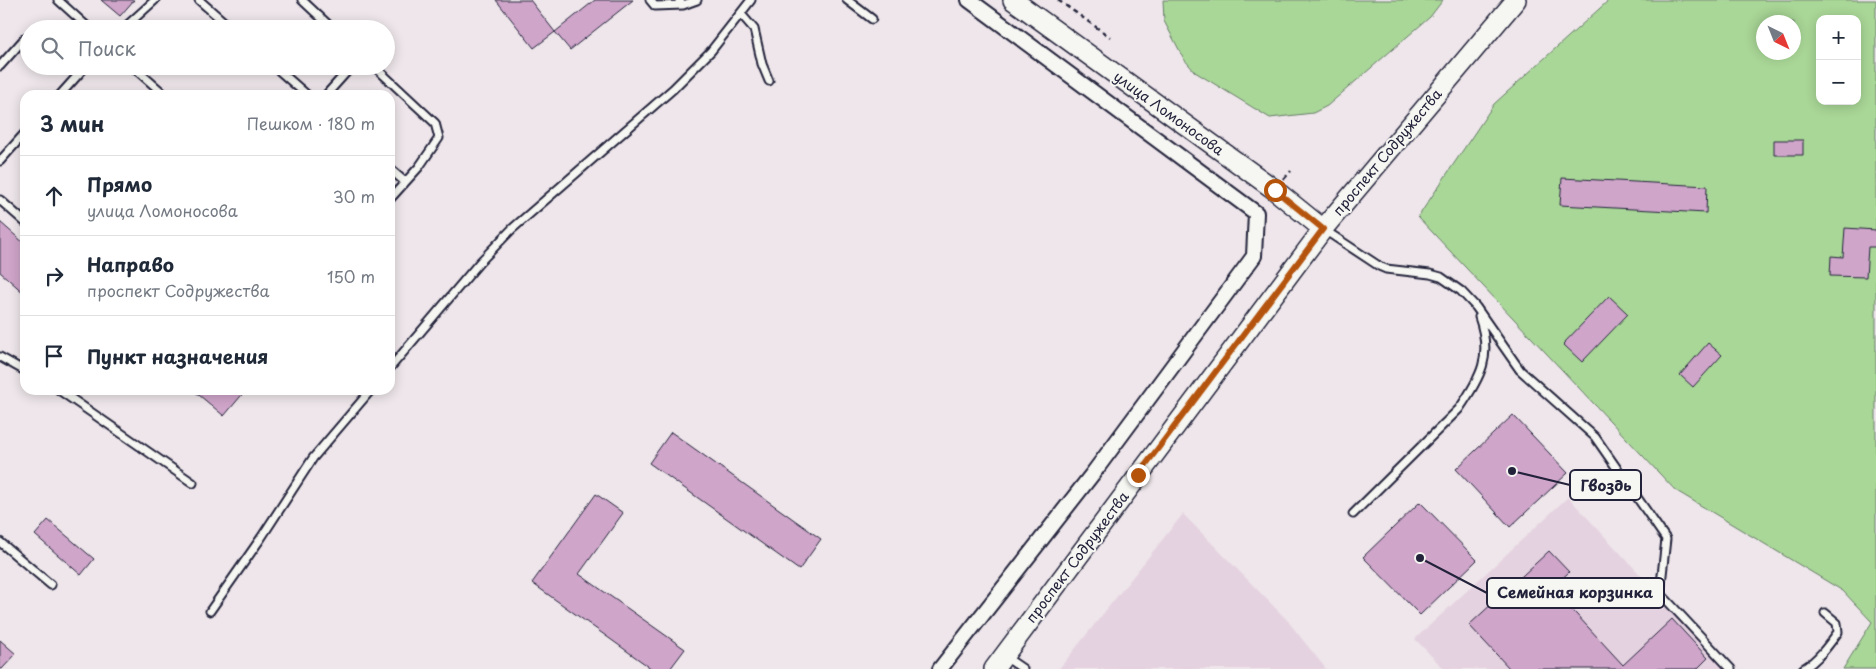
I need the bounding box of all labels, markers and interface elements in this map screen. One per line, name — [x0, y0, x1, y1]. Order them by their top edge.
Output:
north arrow — [1756, 15, 1801, 60]
map controls — [1816, 15, 1861, 105]
button: + — [1816, 15, 1861, 60]
search box — [20, 20, 395, 75]
icon: search — [38, 34, 66, 62]
text: Поиск — [78, 34, 136, 62]
button: − — [1816, 60, 1861, 105]
street label: улица Ломоносова — [1109, 66, 1229, 160]
street label: проспект Содружества — [1328, 84, 1447, 220]
text: 3 мин — [40, 107, 104, 139]
text: Пешком · 180 m — [247, 111, 375, 135]
text: Прямо — [87, 170, 152, 198]
route start — [1264, 179, 1287, 202]
icon: ahead — [40, 182, 68, 210]
text: 30 m — [333, 184, 375, 208]
text: улица Ломоносова — [87, 198, 238, 222]
text: Направо — [87, 250, 174, 278]
icon: right — [40, 262, 68, 290]
text: 150 m — [327, 264, 375, 288]
text: проспект Содружества — [87, 278, 270, 302]
icon: arrive — [40, 342, 68, 370]
text: Пункт назначения — [87, 342, 268, 370]
route end — [1127, 464, 1150, 487]
callout: Гвоздь — [1570, 470, 1641, 500]
text: Гвоздь — [1580, 473, 1632, 496]
street label: проспект Содружества — [1021, 487, 1134, 627]
callout: Семейная корзинка — [1487, 578, 1664, 608]
text: Семейная корзинка — [1497, 580, 1653, 603]

